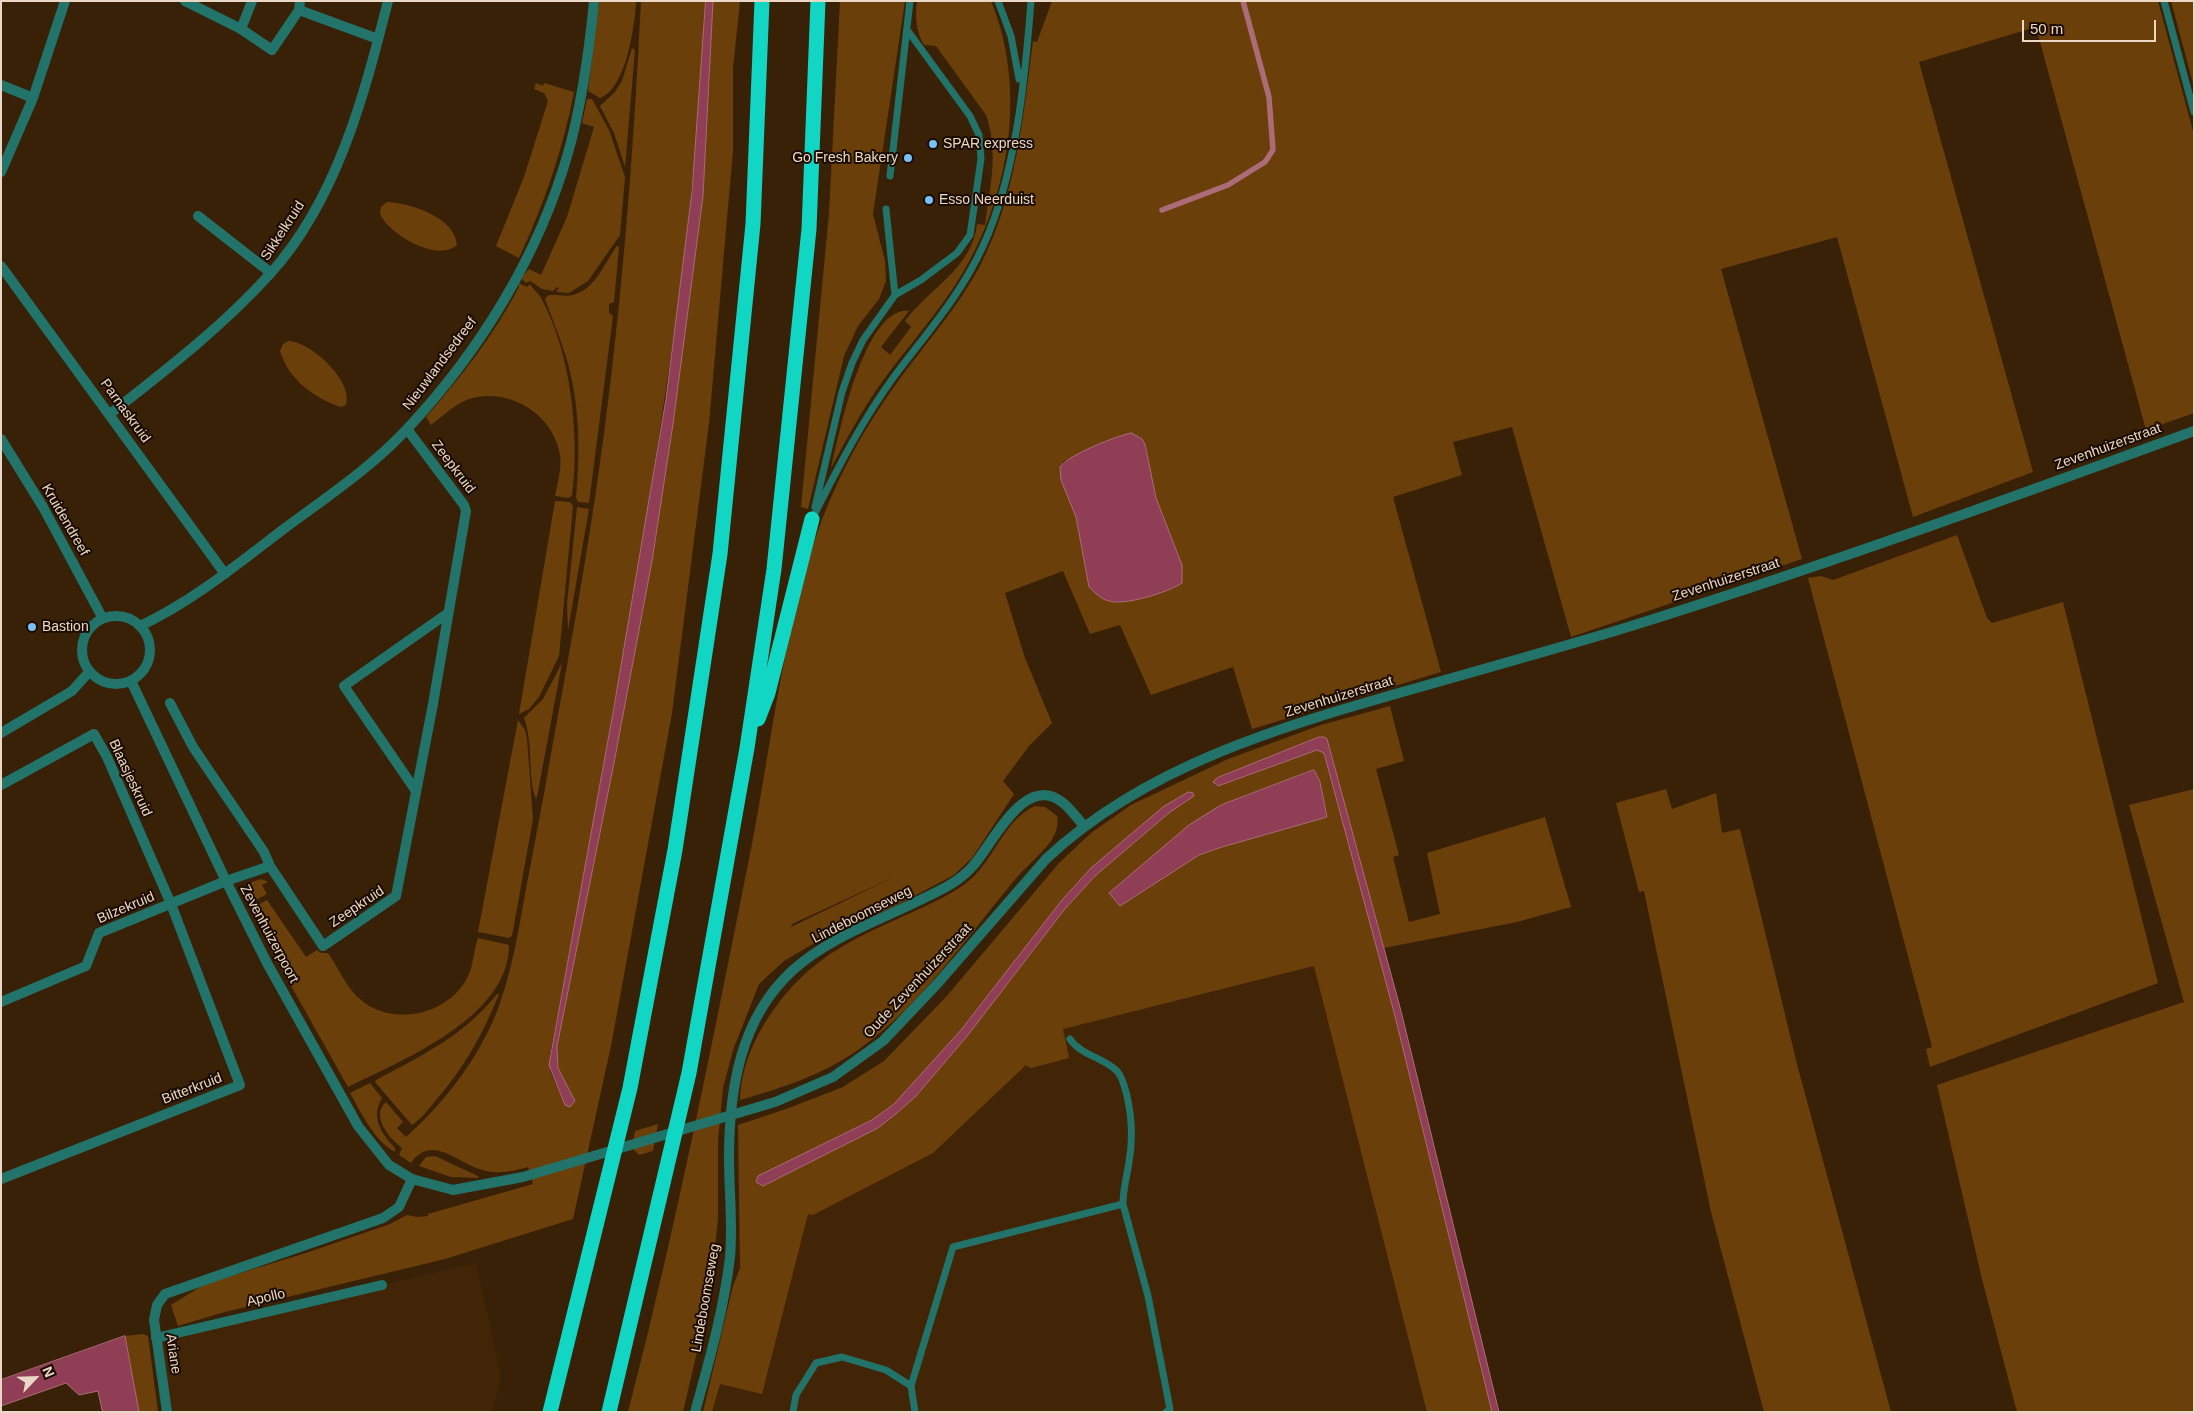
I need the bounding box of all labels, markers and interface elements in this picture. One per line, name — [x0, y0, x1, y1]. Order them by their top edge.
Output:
scale bar — [2025, 10, 2159, 42]
text: 50 m — [2030, 20, 2063, 37]
place label: SPAR express — [943, 136, 1033, 152]
marker: SPAR express — [927, 138, 939, 150]
place label: Go Fresh Bakery — [792, 150, 898, 166]
marker: Go Fresh Bakery — [902, 152, 914, 164]
place label: Esso Neerduist — [939, 192, 1034, 208]
marker: Esso Neerduist — [923, 194, 935, 206]
street label: Sikkelkruid — [258, 198, 308, 264]
street label: Nieuwlandsedreef — [400, 314, 480, 414]
street label: Parnaskruid — [96, 376, 154, 446]
street label: Zevenhuizerstraat — [2052, 420, 2164, 474]
street label: Zeepkruid — [428, 437, 478, 497]
street label: Kruidendreef — [38, 481, 92, 559]
street label: Zevenhuizerstraat — [1670, 555, 1782, 605]
place label: Bastion — [42, 619, 89, 635]
marker: Bastion — [26, 621, 38, 633]
street label: Zevenhuizerstraat — [1283, 673, 1395, 721]
street label: Blaasjeskruid — [105, 737, 155, 819]
street label: Zevenhuizerpoort — [236, 882, 302, 986]
street label: Zeepkruid — [326, 883, 388, 931]
street label: Lindeboomseweg — [809, 883, 915, 947]
street label: Bilzekruid — [95, 888, 157, 928]
street label: Oude Zevenhuizerstraat — [861, 920, 975, 1042]
street label: Bitterkruid — [160, 1070, 224, 1108]
street label: Lindeboomseweg — [688, 1243, 724, 1353]
street label: Apollo — [245, 1285, 287, 1311]
street label: Ariane — [162, 1333, 184, 1375]
north arrow — [10, 1353, 60, 1403]
text: N — [39, 1364, 58, 1380]

